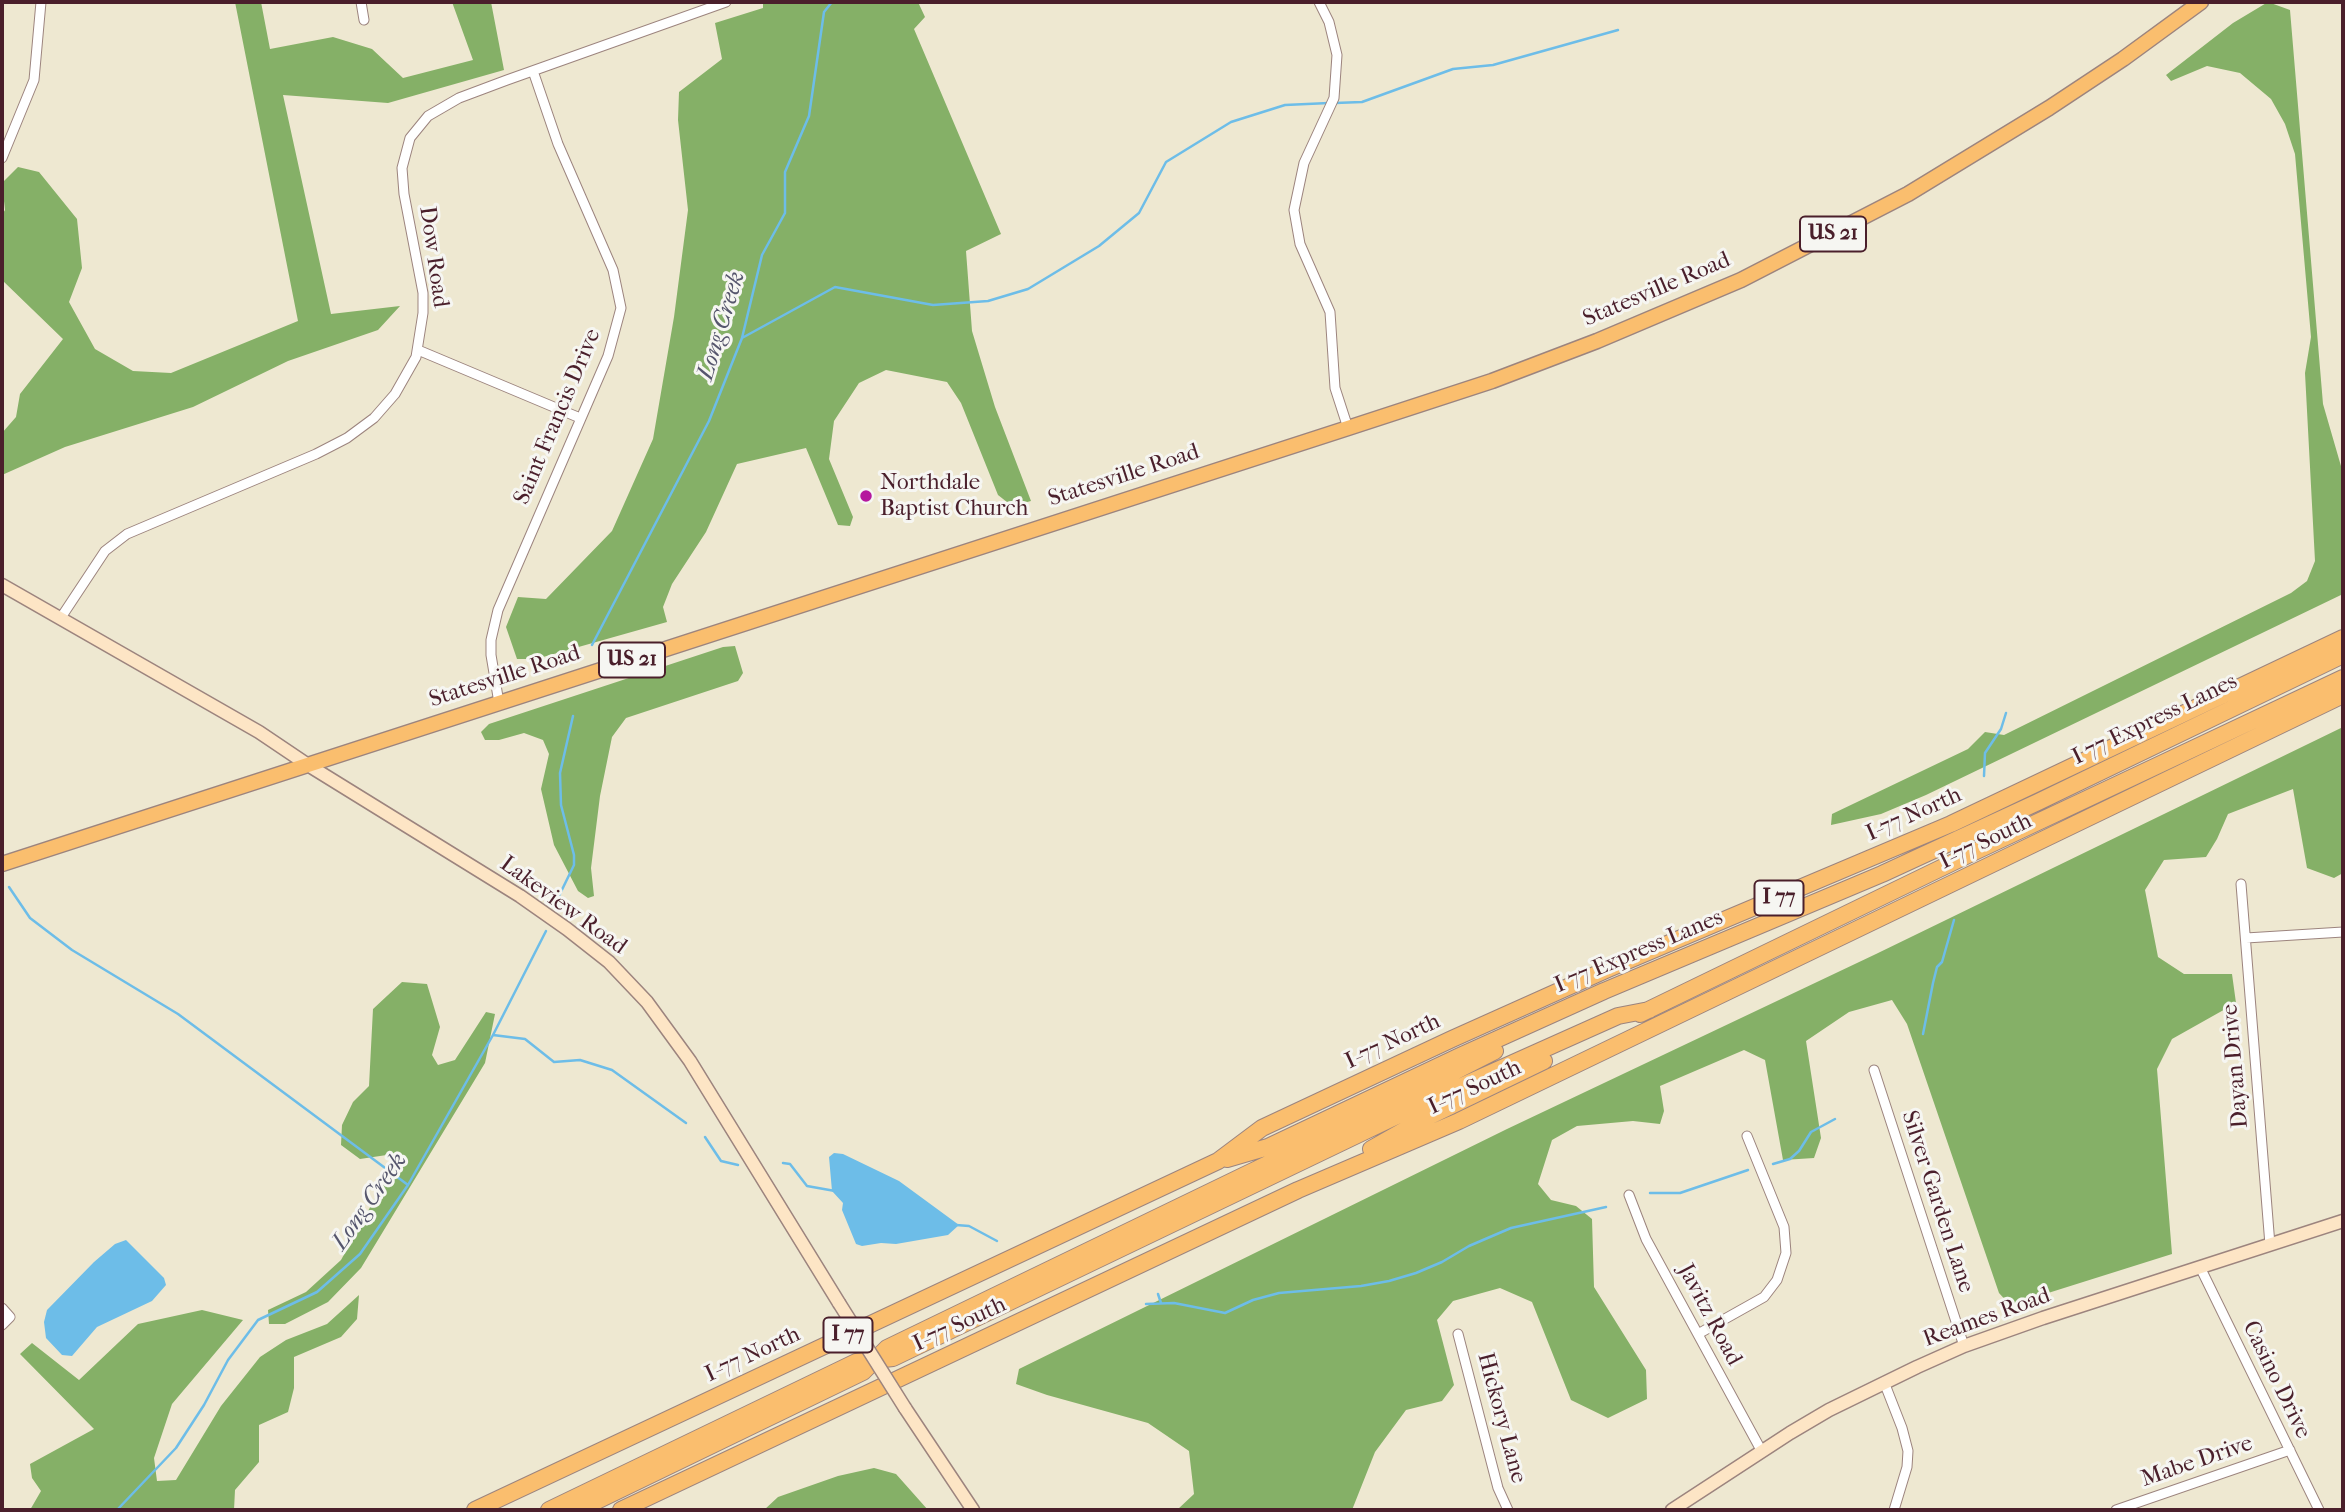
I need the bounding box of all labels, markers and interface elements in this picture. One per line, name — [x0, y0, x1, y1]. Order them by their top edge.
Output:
street label: Dow Road — [412, 205, 454, 309]
road number: US 21 — [1800, 216, 1866, 252]
street label: Statesville Road — [1579, 247, 1735, 333]
water label: Long Creek — [692, 268, 752, 384]
street label: Saint Francis Drive — [509, 325, 607, 509]
street label: Statesville Road — [1045, 439, 1203, 513]
place label: Northdale Baptist Church — [880, 469, 1028, 523]
marker: Northdale Baptist Church — [858, 488, 874, 504]
street label: Statesville Road — [426, 640, 584, 714]
road number: US 21 — [599, 642, 665, 678]
street label: I 77 Express Lanes — [2068, 668, 2242, 772]
street label: I-77 North — [1862, 782, 1966, 848]
street label: I-77 South — [1935, 808, 2037, 876]
street label: Lakeview Road — [494, 851, 632, 961]
road number: I 77 — [1754, 880, 1803, 916]
street label: I 77 Express Lanes — [1551, 904, 1727, 1000]
street label: Dayan Drive — [2217, 1003, 2255, 1129]
street label: I-77 North — [1341, 1008, 1445, 1076]
street label: I-77 South — [1424, 1054, 1526, 1122]
street label: Silver Garden Lane — [1895, 1108, 1979, 1296]
water label: Long Creek — [326, 1148, 414, 1256]
street label: Javitz Road — [1671, 1259, 1747, 1371]
street label: Reames Road — [1920, 1282, 2054, 1354]
street label: I-77 South — [909, 1291, 1011, 1359]
street label: Casino Drive — [2236, 1317, 2316, 1443]
road number: I 77 — [824, 1318, 872, 1352]
street label: I-77 North — [701, 1321, 805, 1389]
street label: Hickory Lane — [1470, 1350, 1532, 1486]
street label: Mabe Drive — [2138, 1430, 2256, 1494]

